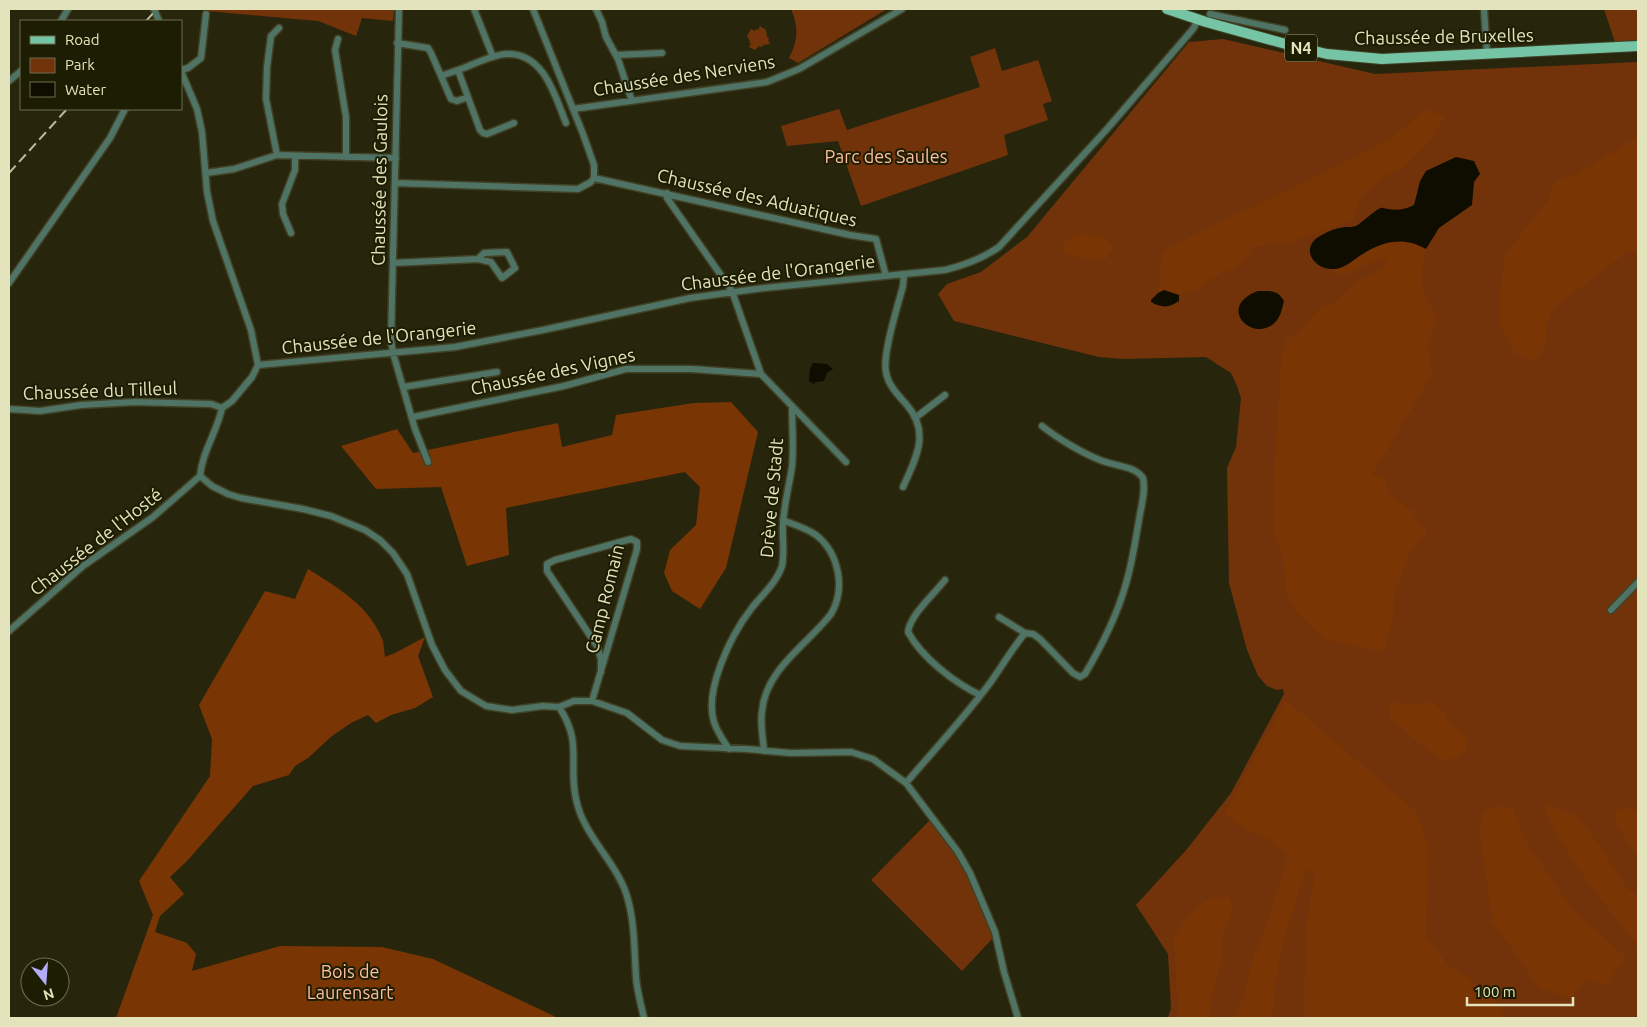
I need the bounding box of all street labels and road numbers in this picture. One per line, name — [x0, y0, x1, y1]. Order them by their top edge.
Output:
street label: Chaussée de Bruxelles — [1354, 24, 1534, 48]
road number: N4 — [1285, 34, 1317, 62]
street label: Chaussée des Nerviens — [591, 51, 776, 99]
street label: Chaussée des Gaulois — [368, 94, 391, 266]
street label: Chaussée des Aduatiques — [655, 164, 859, 230]
street label: Chaussée de l'Orangerie — [680, 250, 876, 294]
street label: Chaussée de l'Orangerie — [281, 317, 477, 357]
street label: Chaussée des Vignes — [469, 344, 637, 398]
street label: Chaussée du Tilleul — [22, 377, 178, 403]
street label: Drève de Stadt — [756, 437, 786, 559]
street label: Chaussée de l'Hosté — [25, 483, 165, 599]
street label: Camp Romain — [581, 542, 627, 655]

